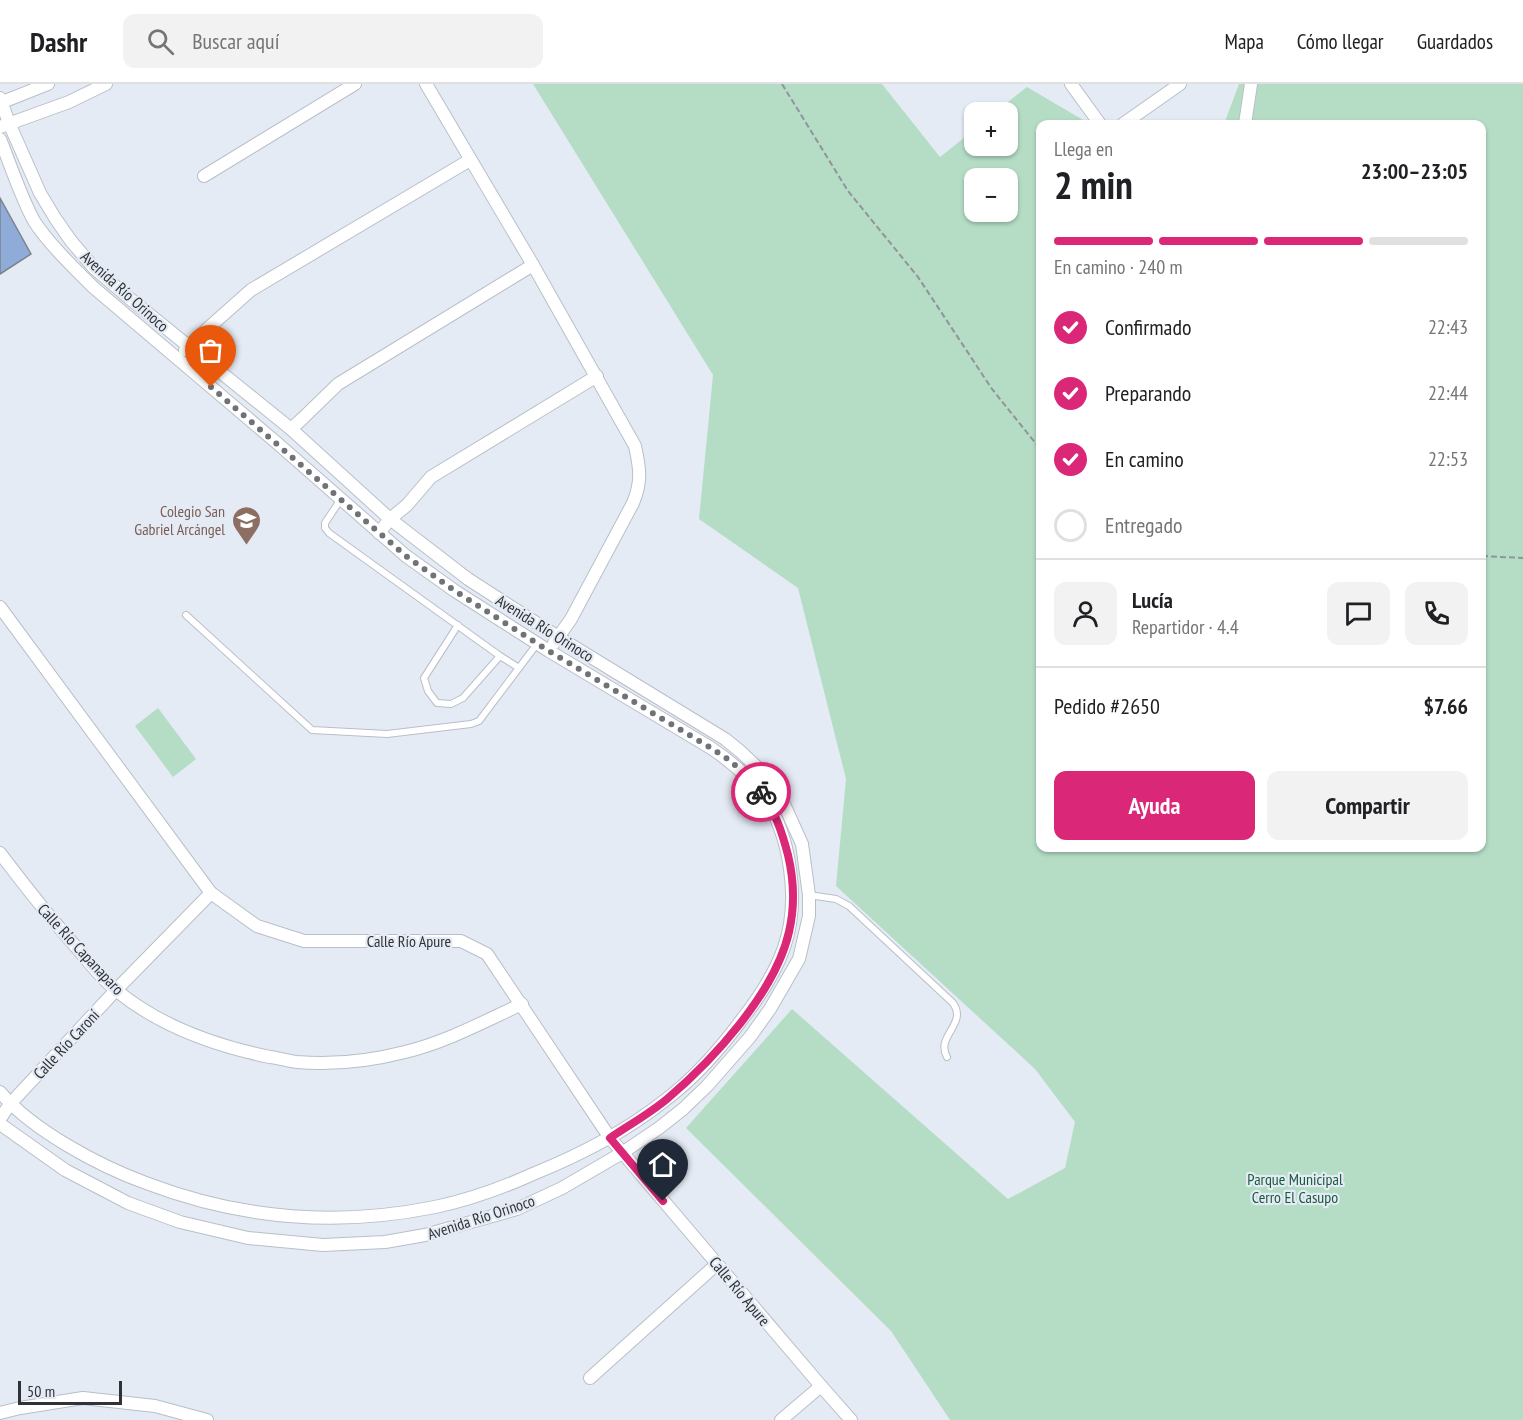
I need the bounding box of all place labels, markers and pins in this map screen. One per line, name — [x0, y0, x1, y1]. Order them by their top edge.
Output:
pin — [185, 325, 236, 387]
place label: Colegio San Gabriel Arcángel — [134, 501, 225, 539]
school or university icon: Colegio San Gabriel Arcángel — [230, 504, 262, 546]
pin — [637, 1139, 688, 1201]

